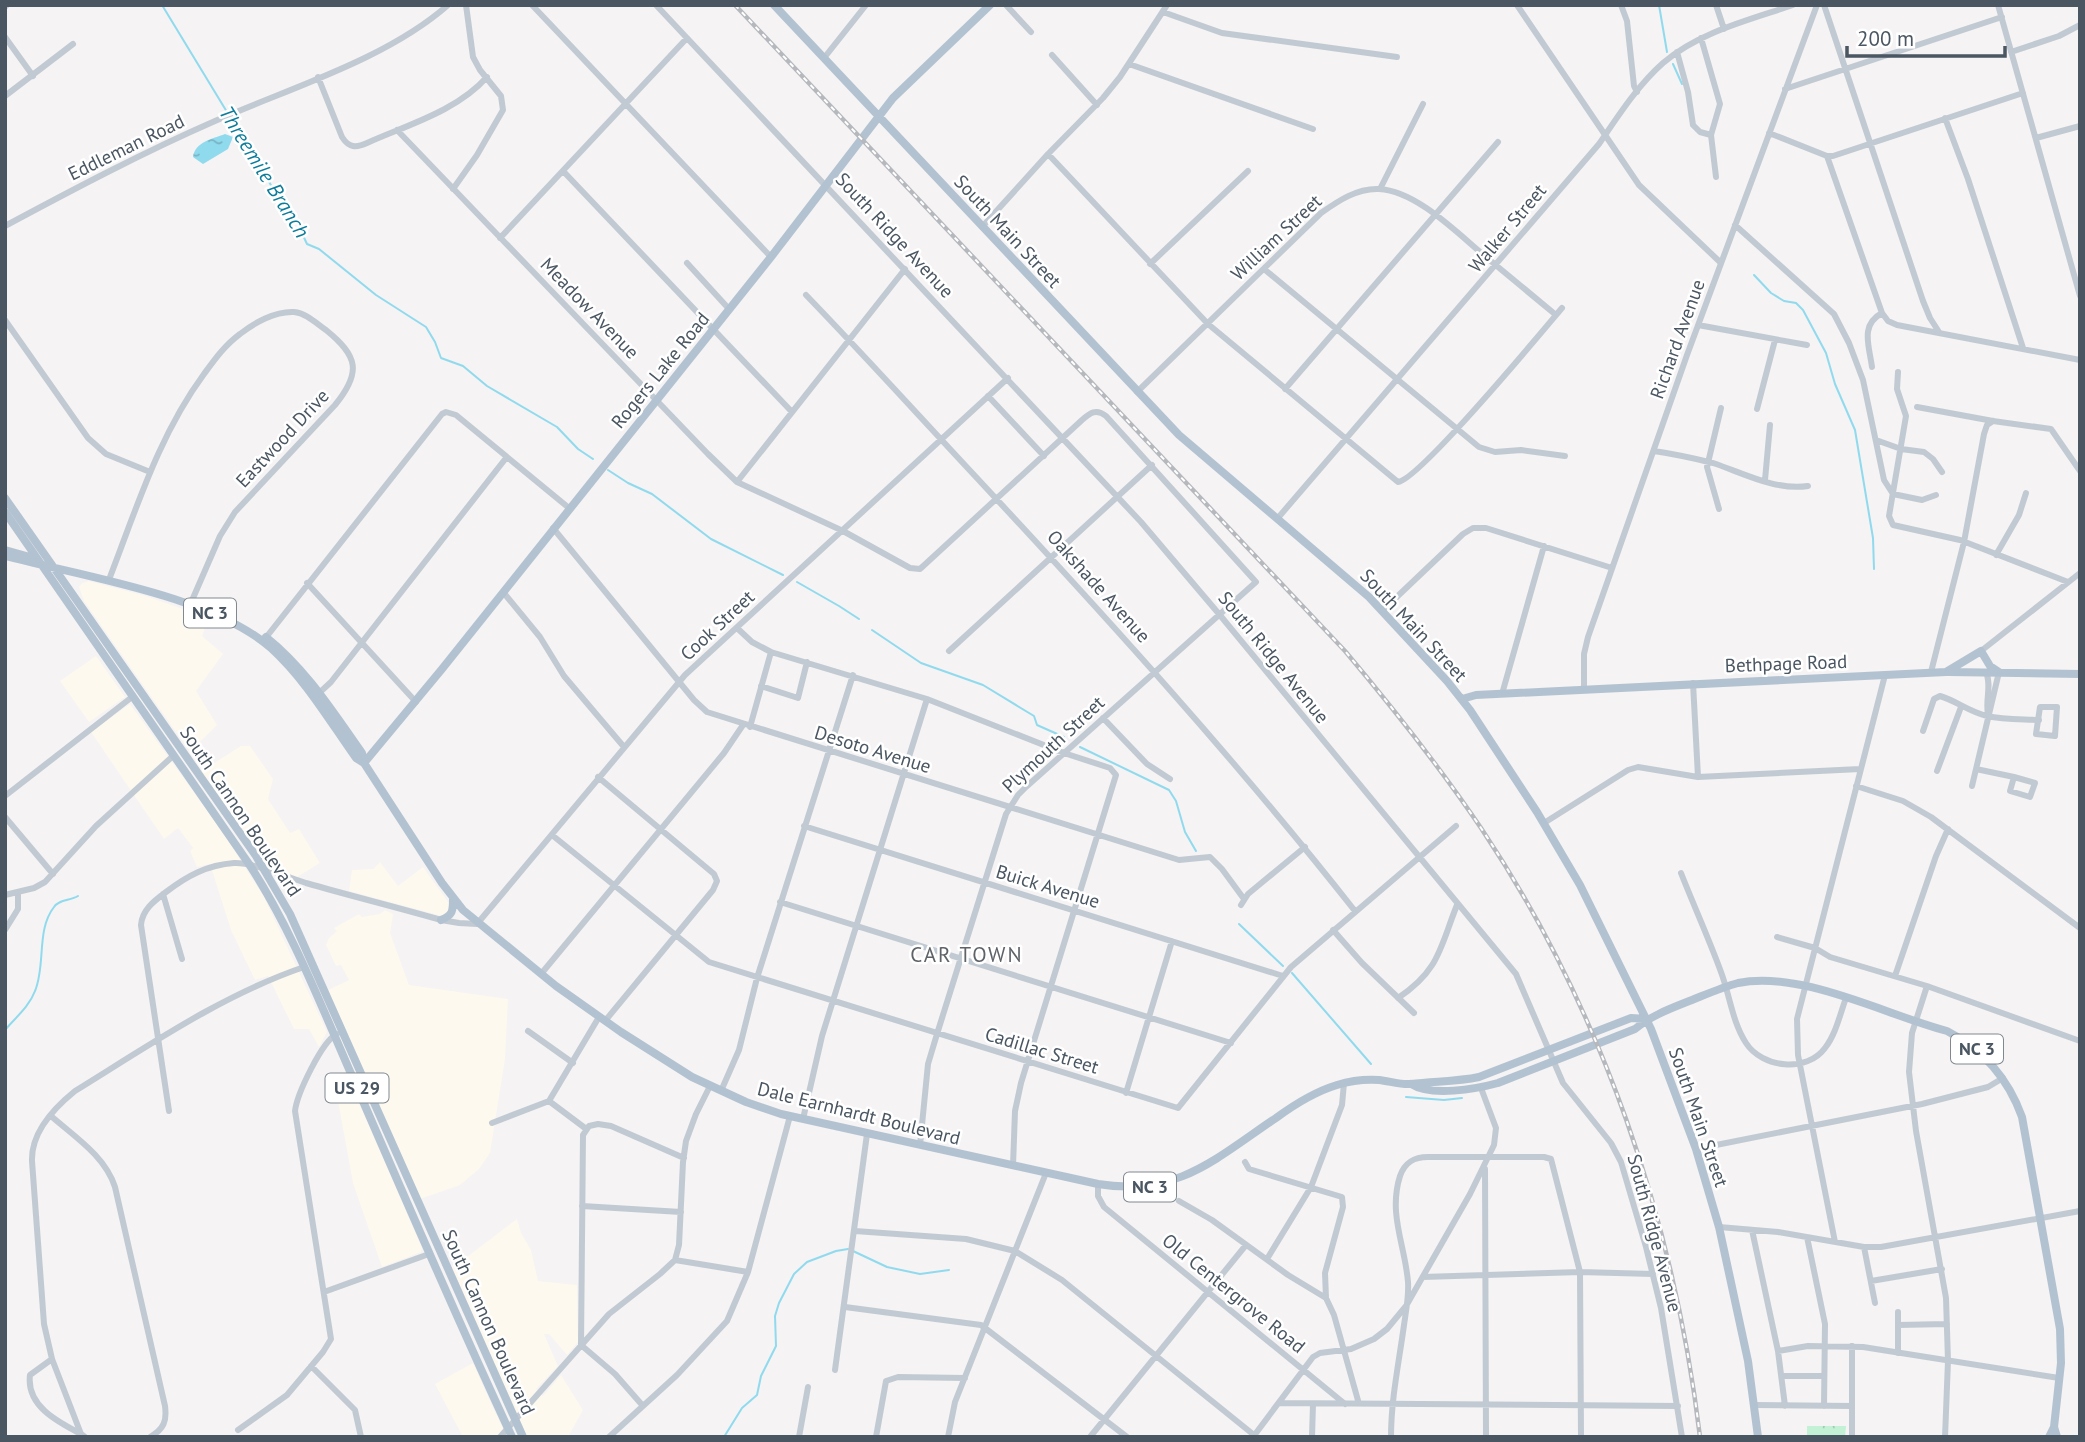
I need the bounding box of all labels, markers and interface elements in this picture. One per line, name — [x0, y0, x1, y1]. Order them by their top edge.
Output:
scale bar — [1847, 14, 2004, 58]
text: 200 m — [1857, 25, 1914, 52]
water label: Threemile Branch — [213, 101, 316, 243]
street label: Eddleman Road — [64, 109, 188, 185]
street label: South Ridge Avenue — [831, 167, 959, 303]
street label: South Main Street — [949, 169, 1067, 293]
street label: Walker Street — [1463, 178, 1551, 277]
street label: William Street — [1226, 188, 1327, 285]
street label: Meadow Avenue — [536, 252, 644, 364]
street label: Richard Avenue — [1644, 276, 1710, 402]
street label: Rogers Lake Road — [606, 307, 714, 433]
street label: Eastwood Drive — [230, 384, 334, 492]
street label: Oakshade Avenue — [1042, 525, 1156, 647]
street label: South Main Street — [1355, 563, 1473, 687]
street label: Cook Street — [675, 584, 759, 665]
street label: South Ridge Avenue — [1213, 586, 1335, 728]
road number: NC 3 — [184, 598, 236, 628]
street label: Bethpage Road — [1724, 649, 1848, 677]
street label: Plymouth Street — [997, 690, 1110, 798]
street label: Desoto Avenue — [812, 720, 934, 778]
street label: South Cannon Boulevard — [175, 721, 307, 901]
street label: Buick Avenue — [993, 859, 1103, 913]
district label: CAR TOWN — [910, 941, 1024, 968]
street label: Cadillac Street — [982, 1021, 1102, 1079]
road number: NC 3 — [1951, 1034, 2003, 1064]
street label: South Main Street — [1664, 1044, 1734, 1190]
road number: US 29 — [326, 1073, 388, 1102]
street label: Dale Earnhardt Boulevard — [755, 1076, 963, 1150]
street label: South Ridge Avenue — [1622, 1151, 1688, 1315]
road number: NC 3 — [1124, 1172, 1176, 1202]
street label: South Cannon Boulevard — [437, 1226, 541, 1418]
street label: Old Centergrove Road — [1158, 1228, 1310, 1358]

